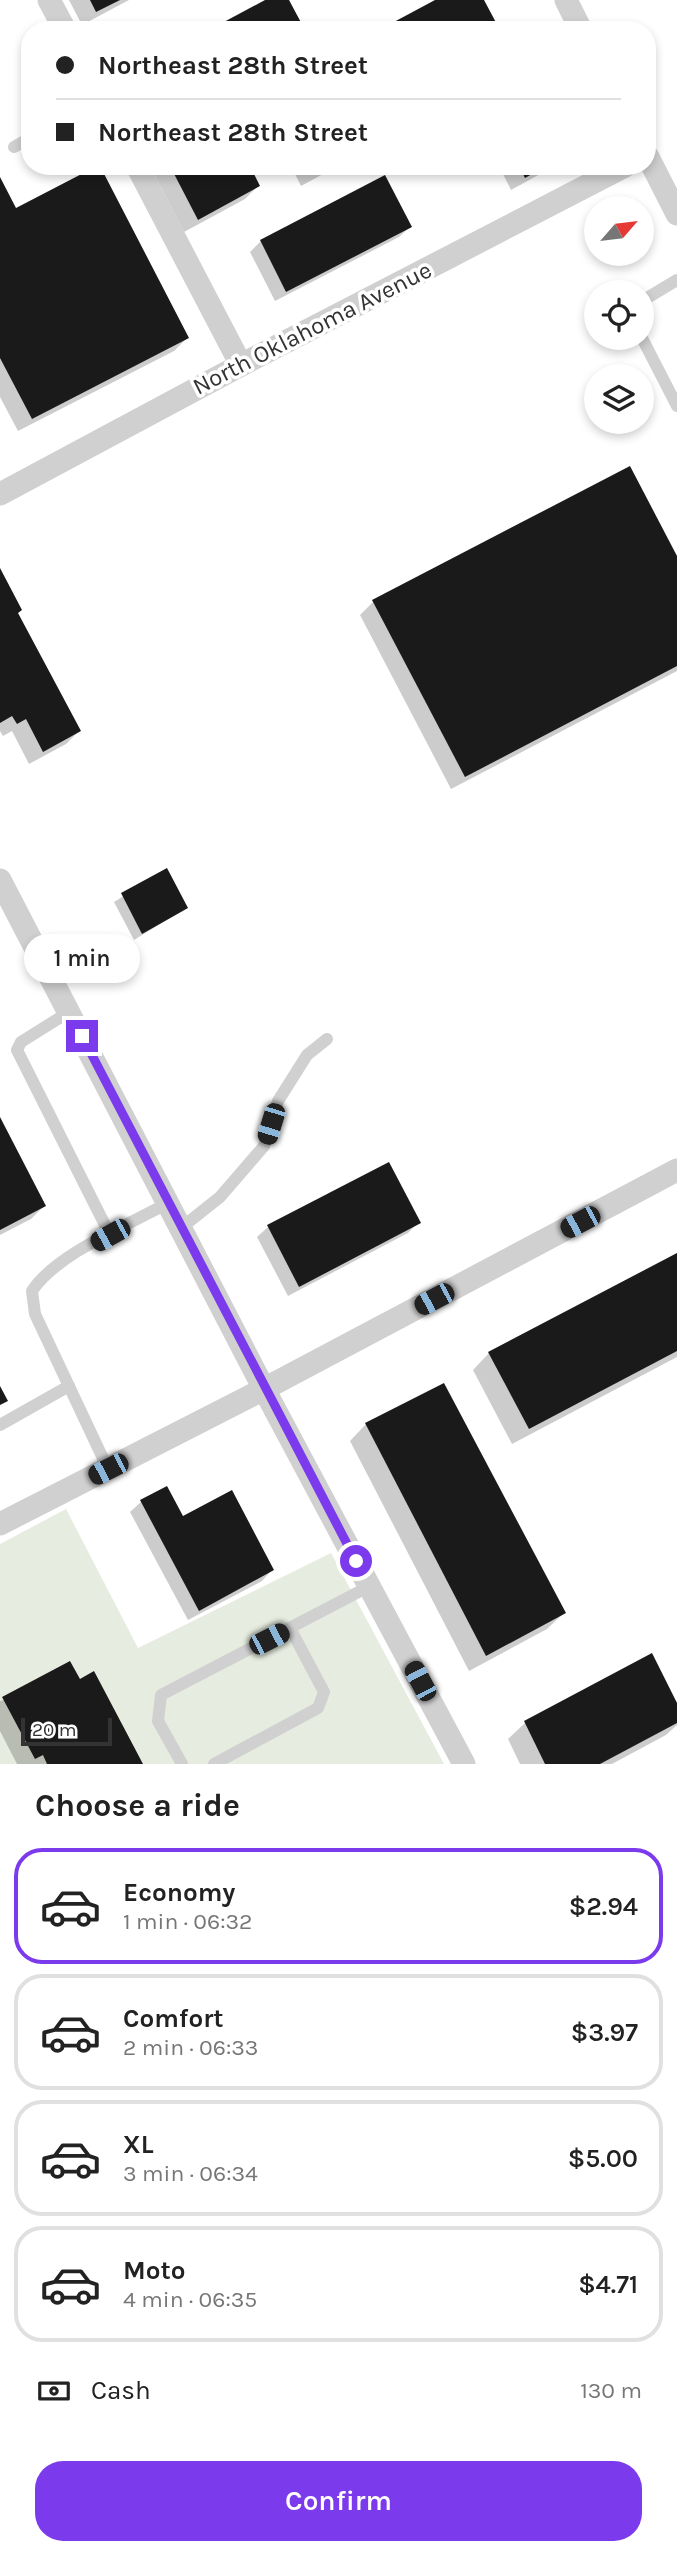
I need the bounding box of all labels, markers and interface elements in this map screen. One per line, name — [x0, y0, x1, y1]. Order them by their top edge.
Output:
text: Northeast 28th Street — [98, 50, 368, 81]
text: Northeast 28th Street — [98, 117, 368, 148]
north arrow — [584, 196, 654, 266]
map controls — [584, 196, 654, 434]
street label: North Oklahoma Avenue — [188, 256, 436, 400]
button: locate — [584, 280, 654, 350]
button: layers — [584, 364, 654, 434]
callout: 1 min — [24, 934, 140, 984]
text: 1 min — [53, 945, 111, 972]
route end — [66, 1020, 98, 1052]
car — [255, 1101, 288, 1147]
car — [557, 1203, 604, 1241]
car — [87, 1216, 134, 1254]
car — [411, 1280, 458, 1318]
car — [85, 1450, 132, 1488]
route start — [340, 1545, 372, 1577]
car — [246, 1620, 293, 1658]
car — [401, 1658, 440, 1704]
scale bar — [21, 1715, 112, 1747]
text: 20 m — [32, 1719, 77, 1741]
text: Choose a ride — [35, 1787, 240, 1824]
icon: car — [39, 1875, 102, 1938]
text: Economy — [123, 1877, 235, 1908]
text: $2.94 — [569, 1891, 638, 1922]
text: 1 min · 06:32 — [123, 1908, 252, 1935]
icon: car — [39, 2001, 102, 2064]
text: Comfort — [123, 2003, 224, 2034]
text: $3.97 — [571, 2017, 638, 2048]
text: 2 min · 06:33 — [123, 2034, 258, 2061]
icon: car — [39, 2127, 102, 2190]
text: XL — [123, 2129, 154, 2160]
text: $5.00 — [568, 2143, 638, 2174]
text: 3 min · 06:34 — [123, 2160, 258, 2187]
icon: car — [39, 2253, 102, 2316]
text: Moto — [123, 2255, 185, 2286]
text: $4.71 — [578, 2269, 638, 2300]
text: 4 min · 06:35 — [123, 2286, 257, 2313]
icon: cash — [35, 2372, 73, 2410]
text: Cash — [91, 2375, 151, 2406]
text: 130 m — [580, 2377, 642, 2404]
button: Confirm — [35, 2461, 642, 2541]

